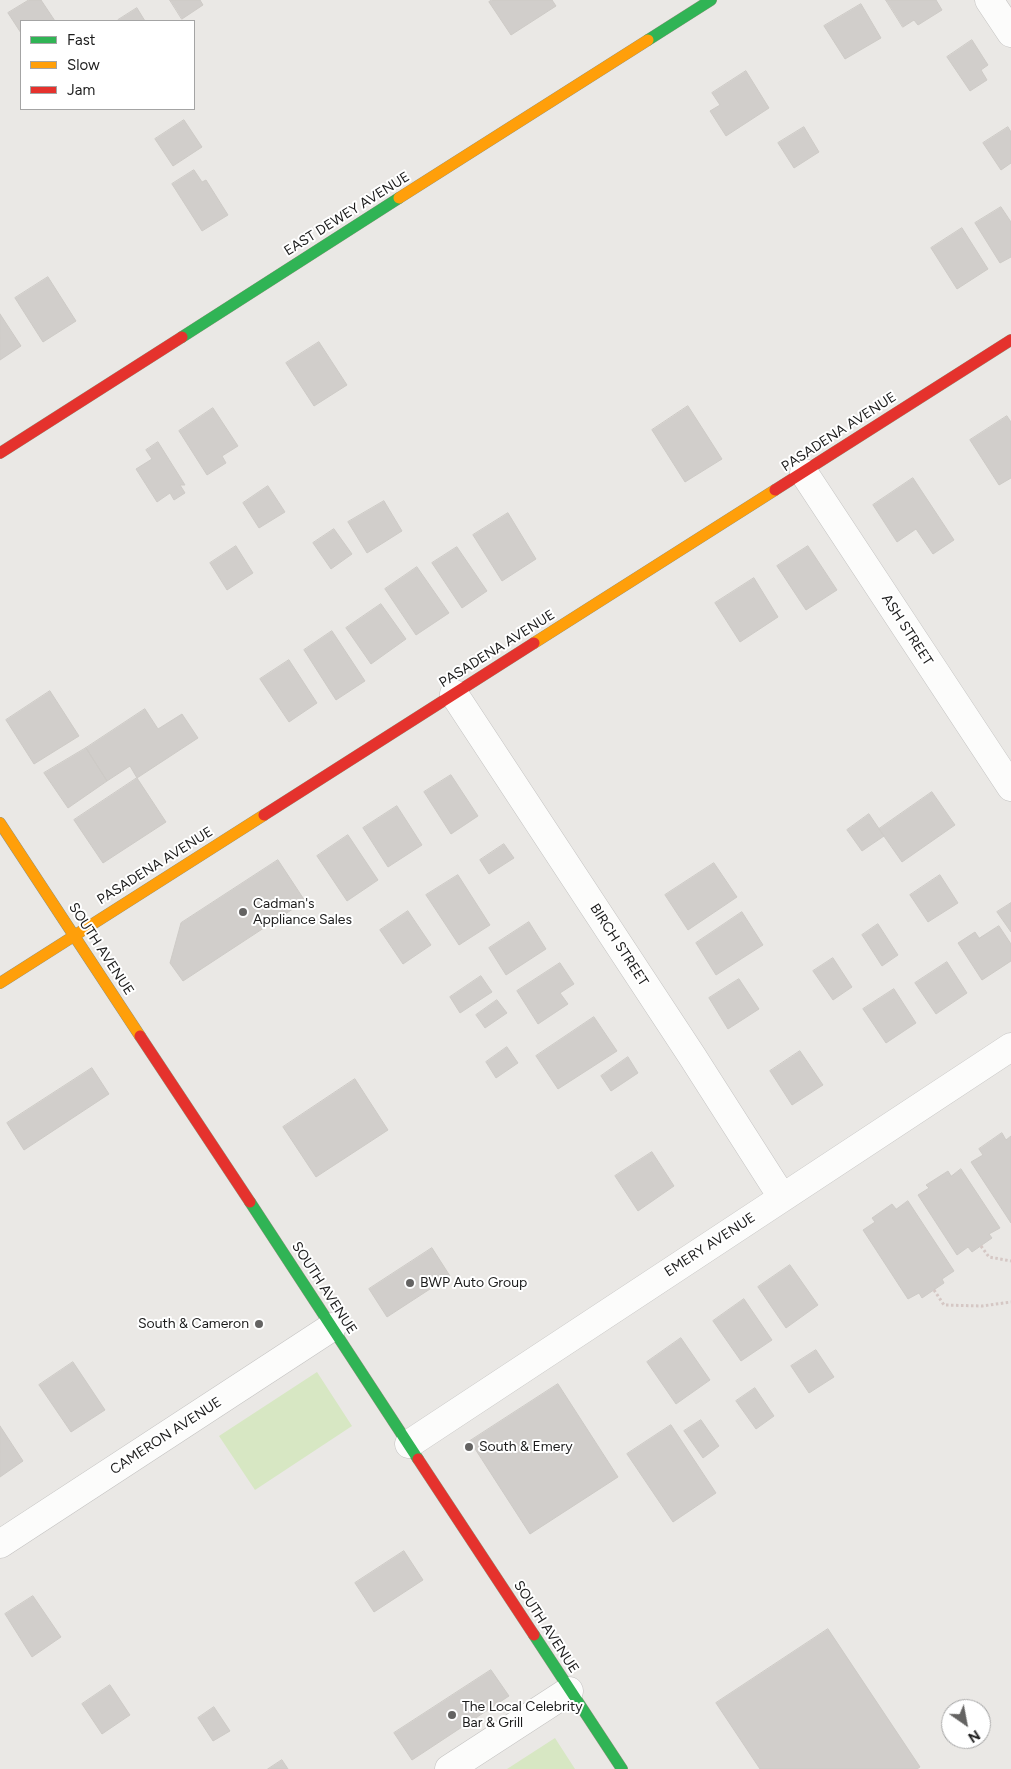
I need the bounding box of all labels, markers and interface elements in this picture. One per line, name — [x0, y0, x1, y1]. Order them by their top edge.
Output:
legend — [20, 20, 195, 110]
text: Fast — [67, 31, 95, 49]
text: Slow — [67, 56, 100, 74]
text: Jam — [67, 81, 95, 99]
street label: EAST DEWEY AVENUE — [281, 168, 413, 260]
street label: PASADENA AVENUE — [779, 389, 899, 475]
street label: ASH STREET — [878, 591, 936, 669]
street label: PASADENA AVENUE — [436, 607, 558, 691]
street label: PASADENA AVENUE — [94, 824, 216, 908]
place label: Cadman's Appliance Sales — [253, 896, 352, 929]
street label: SOUTH AVENUE — [65, 900, 137, 998]
street label: BIRCH STREET — [586, 901, 652, 989]
marker: Cadman's Appliance Sales — [237, 906, 249, 918]
street label: EMERY AVENUE — [661, 1209, 759, 1281]
street label: SOUTH AVENUE — [288, 1239, 360, 1337]
place label: BWP Auto Group — [420, 1275, 527, 1291]
marker: BWP Auto Group — [404, 1277, 416, 1289]
place label: South & Cameron — [138, 1316, 249, 1332]
marker: South & Cameron — [253, 1318, 265, 1330]
street label: CAMERON AVENUE — [107, 1394, 225, 1478]
place label: South & Emery — [479, 1439, 573, 1455]
marker: South & Emery — [463, 1441, 475, 1453]
street label: SOUTH AVENUE — [510, 1578, 582, 1676]
place label: The Local Celebrity Bar & Grill — [462, 1699, 583, 1731]
north arrow — [941, 1699, 991, 1749]
marker: The Local Celebrity Bar & Grill — [446, 1709, 458, 1721]
text: N — [965, 1726, 983, 1746]

